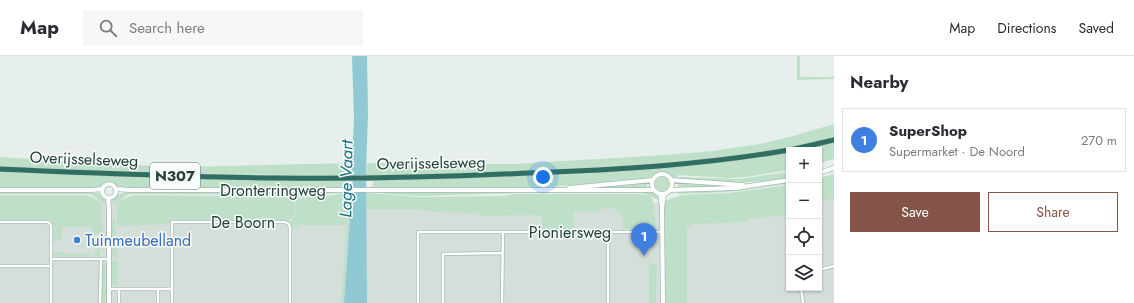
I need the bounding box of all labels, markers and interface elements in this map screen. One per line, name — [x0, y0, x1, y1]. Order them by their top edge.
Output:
search box — [83, 10, 363, 46]
text: Map — [20, 14, 59, 41]
icon: search — [97, 17, 119, 39]
text: Search here — [129, 17, 205, 39]
text: Map — [949, 18, 975, 38]
text: Directions — [997, 18, 1057, 38]
text: Saved — [1079, 18, 1114, 38]
text: Nearby — [850, 70, 908, 94]
text: SuperShop — [889, 120, 967, 142]
text: 1 — [861, 131, 867, 150]
text: 270 m — [1081, 131, 1117, 150]
water label: Lage Vaart — [333, 139, 359, 218]
text: Supermarket · De Noord — [889, 142, 1025, 161]
street label: Overijsselseweg — [29, 146, 139, 172]
map controls — [786, 147, 822, 291]
button: + — [786, 147, 822, 183]
street label: Overijsselseweg — [376, 151, 486, 175]
road number: N307 — [150, 163, 200, 189]
your location — [533, 167, 553, 187]
street label: Dronterringweg — [220, 179, 326, 202]
button: − — [786, 183, 822, 219]
button: Save — [850, 192, 980, 232]
button: Share — [988, 192, 1118, 232]
street label: De Boorn — [211, 211, 275, 234]
button: locate — [786, 219, 822, 255]
street label: Pioniersweg — [529, 221, 611, 244]
pin: 1 — [631, 223, 657, 256]
place label: Tuinmeubelland — [85, 229, 191, 252]
marker: Tuinmeubelland — [72, 235, 82, 245]
button: layers — [786, 255, 822, 291]

